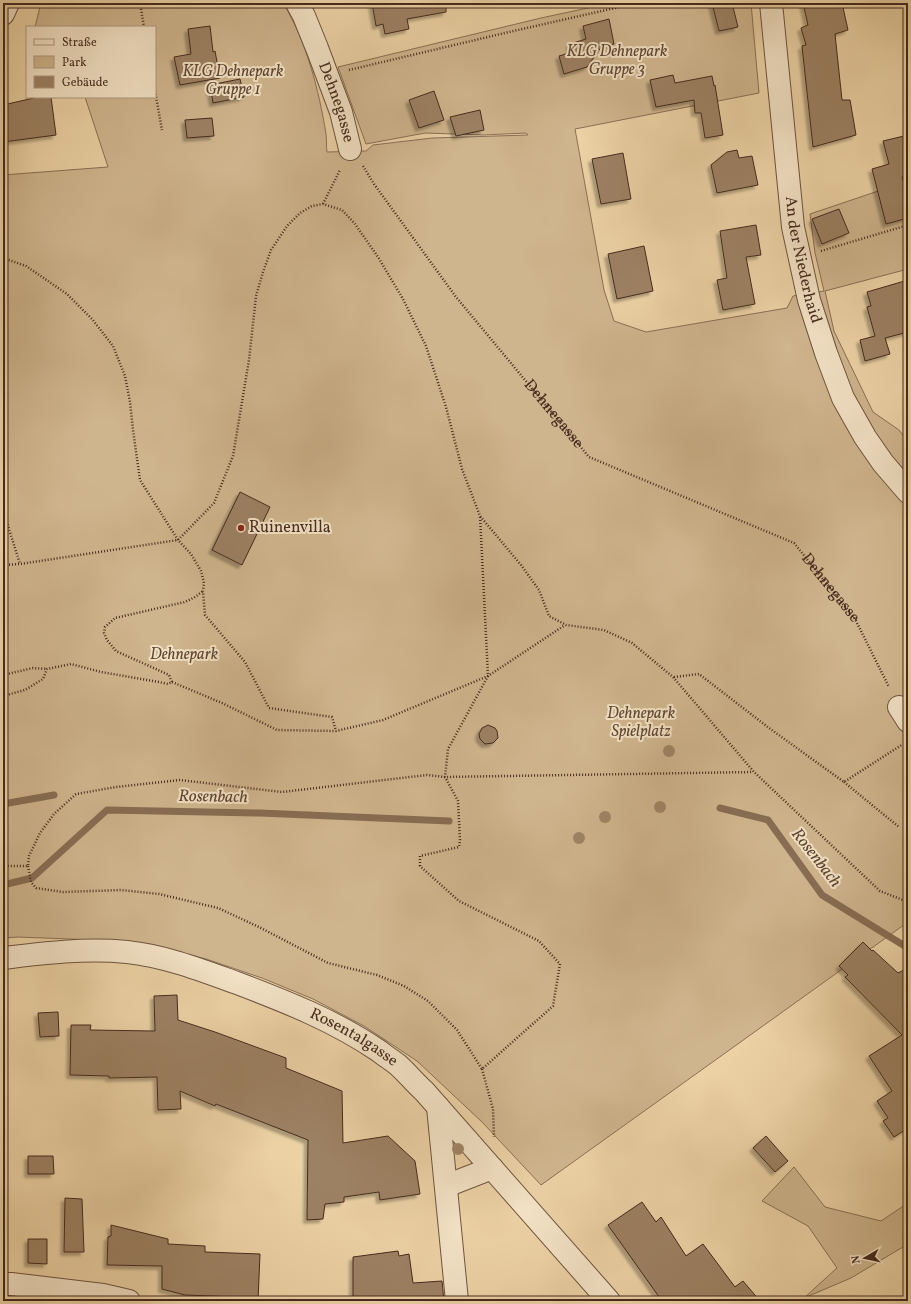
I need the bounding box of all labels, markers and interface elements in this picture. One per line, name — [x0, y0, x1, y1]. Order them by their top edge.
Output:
legend — [26, 26, 156, 98]
text: Straße — [62, 35, 97, 51]
park label: KLG Dehnepark Gruppe 3 — [566, 41, 668, 81]
text: Park — [62, 55, 87, 71]
street label: Dehnegasse — [312, 59, 359, 145]
park label: KLG Dehnepark Gruppe 1 — [182, 61, 284, 101]
text: Gebäude — [62, 75, 109, 91]
street label: An der Niederhaid — [779, 195, 827, 326]
street label: Dehnegasse — [518, 375, 588, 453]
place label: Ruinenvilla — [249, 517, 331, 539]
marker: Ruinenvilla — [236, 523, 246, 533]
street label: Dehnegasse — [796, 549, 865, 628]
park label: Dehnepark — [150, 644, 219, 666]
park label: Dehnepark Spielplatz — [607, 703, 676, 743]
water label: Rosenbach — [178, 785, 248, 809]
water label: Rosenbach — [786, 824, 846, 892]
street label: Rosentalgasse — [306, 1003, 402, 1072]
north arrow — [845, 1238, 885, 1278]
text: N — [849, 1254, 865, 1264]

